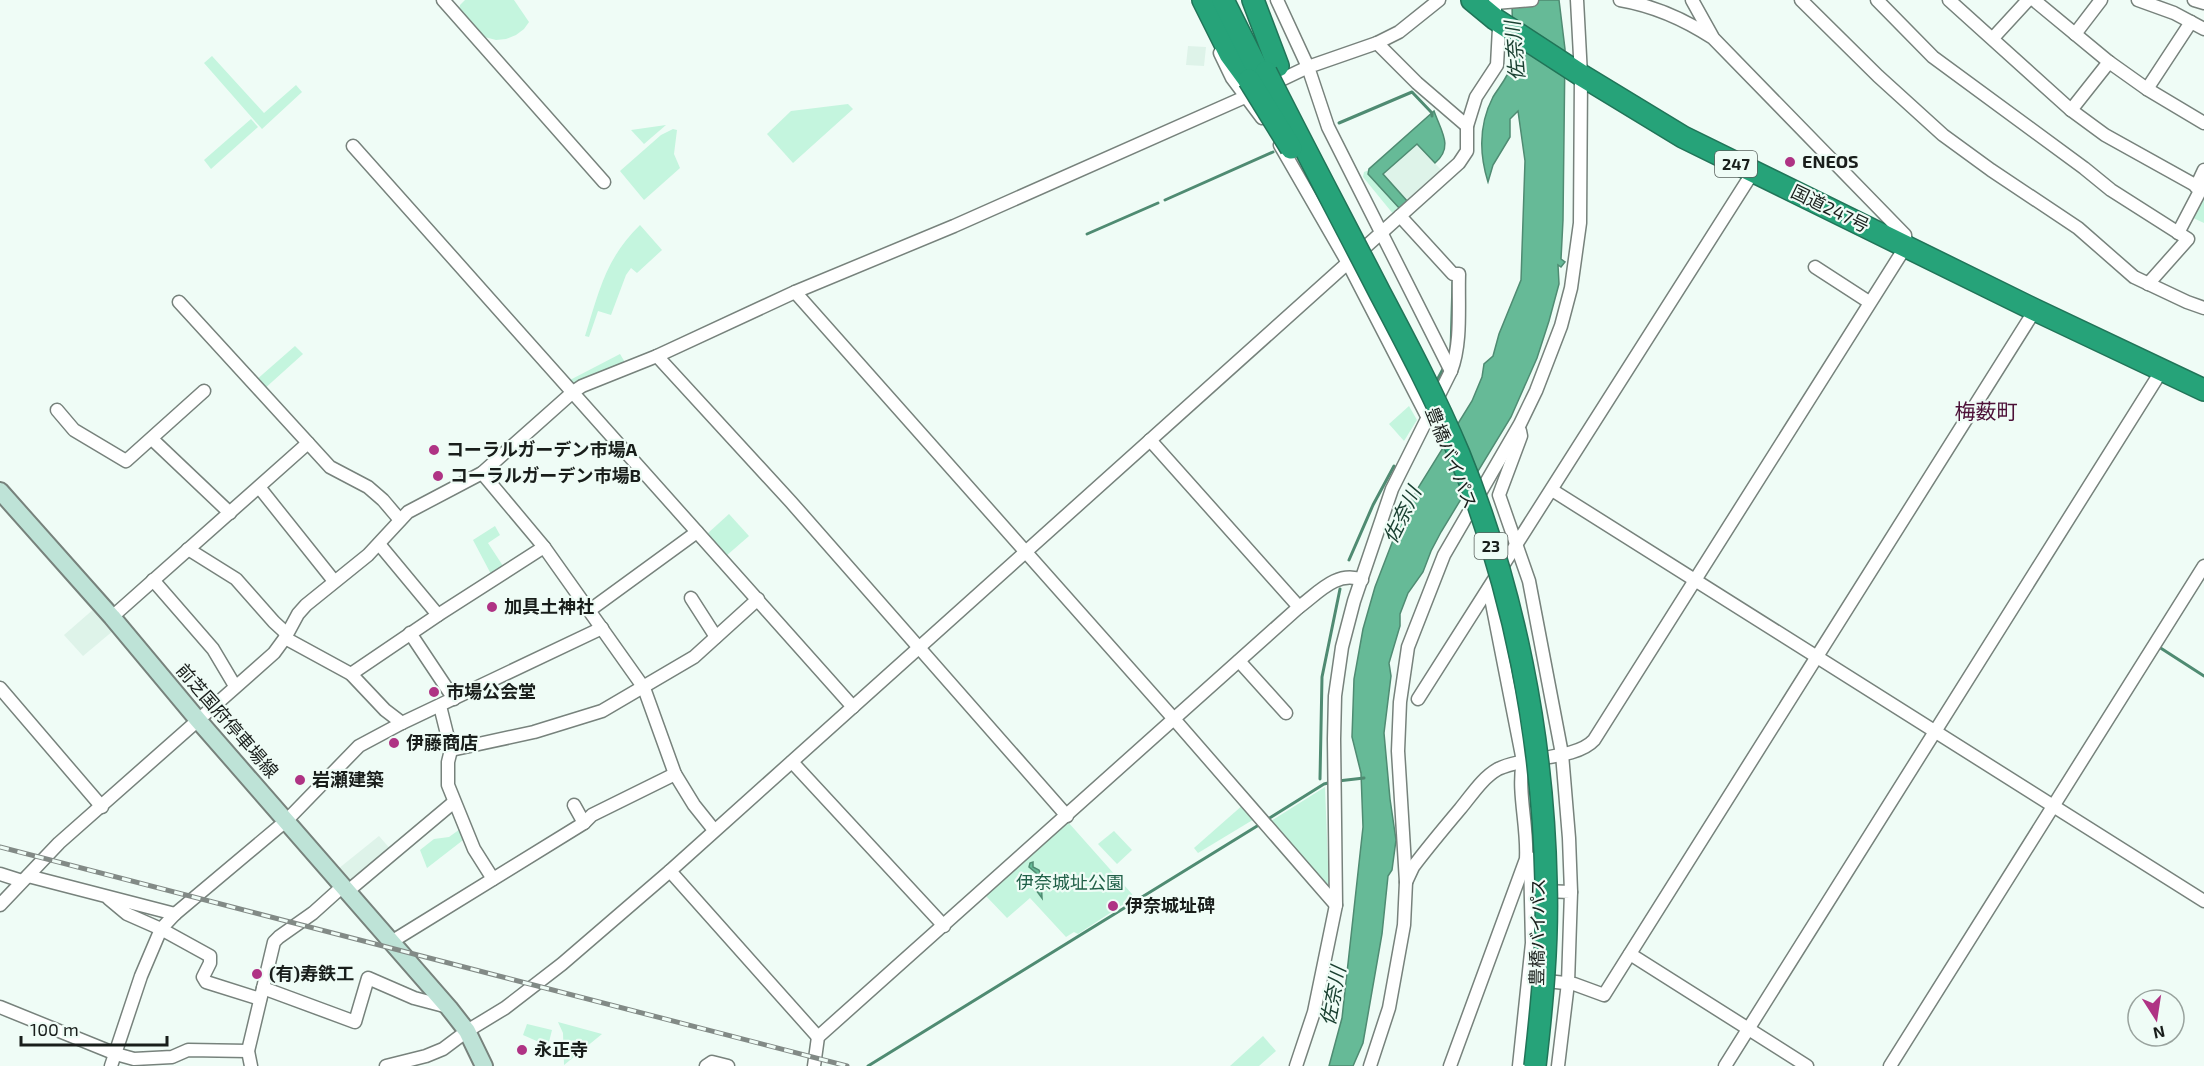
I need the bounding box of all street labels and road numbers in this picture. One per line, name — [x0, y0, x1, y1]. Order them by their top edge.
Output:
road number: 247 — [1715, 151, 1757, 177]
street label: 国道247号 — [1788, 180, 1873, 236]
street label: 豊橋バイパス — [1422, 404, 1482, 512]
road number: 23 — [1474, 533, 1508, 559]
street label: 前芝国府停車場線 — [172, 659, 283, 782]
street label: 豊橋バイパス — [1525, 878, 1549, 986]

